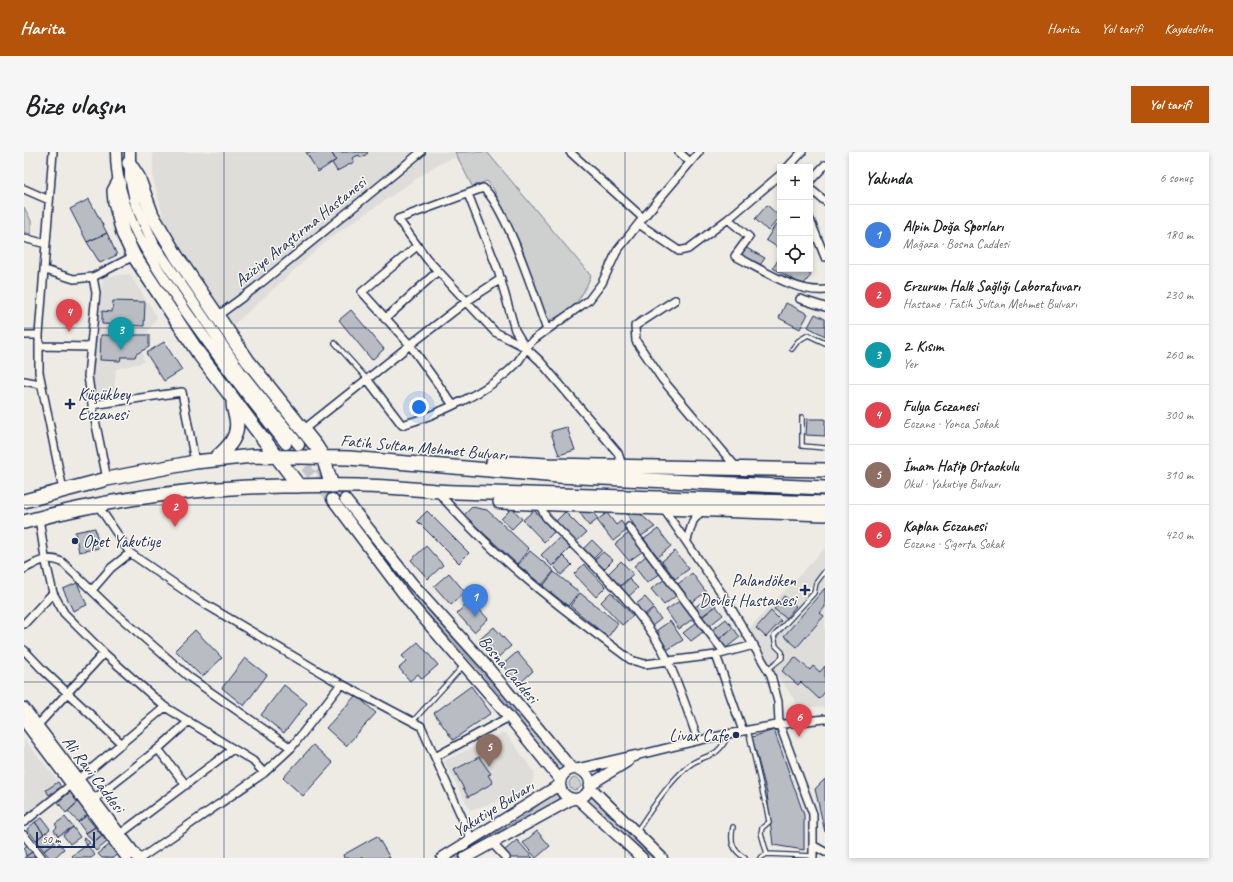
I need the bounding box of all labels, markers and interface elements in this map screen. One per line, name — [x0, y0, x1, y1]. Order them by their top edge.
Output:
text: Harita — [20, 16, 64, 40]
text: Harita — [1047, 20, 1079, 37]
text: Yol tarifi — [1101, 20, 1143, 37]
text: Kaydedilen — [1165, 20, 1213, 37]
button: Yol tarifi — [1131, 86, 1209, 123]
text: Bize ulaşın — [24, 87, 125, 122]
map controls — [777, 164, 813, 272]
button: + — [777, 164, 813, 200]
text: Yakında — [865, 168, 912, 189]
text: 6 sonuç — [1160, 170, 1193, 186]
street label: Aziziye Araştırma Hastanesi — [230, 171, 372, 291]
button: − — [777, 200, 813, 236]
text: Alpin Doğa Sporları — [903, 217, 1003, 236]
text: 1 — [875, 227, 881, 243]
text: 180 m — [1165, 227, 1193, 243]
button: locate — [777, 236, 813, 272]
text: Mağaza · Bosna Caddesi — [903, 236, 1009, 252]
text: Erzurum Halk Sağlığı Laboratuvarı — [903, 277, 1080, 296]
text: 2 — [875, 287, 881, 303]
text: 230 m — [1165, 287, 1193, 303]
text: Hastane · Fatih Sultan Mehmet Bulvarı — [903, 296, 1077, 312]
pin: 4 — [56, 299, 82, 332]
pin: 3 — [108, 317, 134, 350]
text: 2. Kısım — [903, 337, 943, 356]
text: 3 — [875, 347, 881, 363]
text: 260 m — [1165, 347, 1193, 363]
text: Yer — [903, 356, 918, 372]
place label: Küçükbey Eczanesi — [78, 384, 131, 425]
your location — [409, 397, 429, 417]
text: Fulya Eczanesi — [903, 397, 978, 416]
marker: Küçükbey Eczanesi — [65, 399, 75, 409]
text: 4 — [875, 407, 881, 423]
text: 300 m — [1165, 407, 1193, 423]
text: Eczane · Yonca Sokak — [903, 416, 998, 432]
street label: Fatih Sultan Mehmet Bulvarı — [340, 430, 509, 465]
text: İmam Hatip Ortaokulu — [903, 457, 1018, 476]
text: 5 — [875, 467, 881, 483]
text: 310 m — [1165, 467, 1193, 483]
text: Okul · Yakutiye Bulvarı — [903, 476, 1000, 492]
pin: 2 — [162, 494, 188, 527]
text: Kaplan Eczanesi — [903, 517, 986, 536]
text: 6 — [875, 527, 881, 543]
text: 420 m — [1165, 527, 1193, 543]
place label: Opet Yakutiye — [83, 531, 162, 552]
marker: Opet Yakutiye — [70, 536, 80, 546]
text: Eczane · Sigorta Sokak — [903, 536, 1004, 552]
place label: Palandöken Devlet Hastanesi — [699, 570, 799, 611]
pin: 1 — [462, 584, 488, 617]
marker: Palandöken Devlet Hastanesi — [799, 584, 811, 596]
street label: Bosna Caddesi — [474, 631, 544, 709]
pin: 6 — [786, 704, 812, 737]
place label: Livax Cafe — [669, 725, 729, 746]
marker: Livax Cafe — [731, 730, 741, 740]
street label: Ali Ravi Caddesi — [58, 732, 131, 819]
pin: 5 — [476, 734, 502, 767]
street label: Yakutiye Bulvarı — [449, 775, 538, 842]
scale bar — [36, 830, 95, 849]
text: 50 m — [42, 832, 61, 846]

